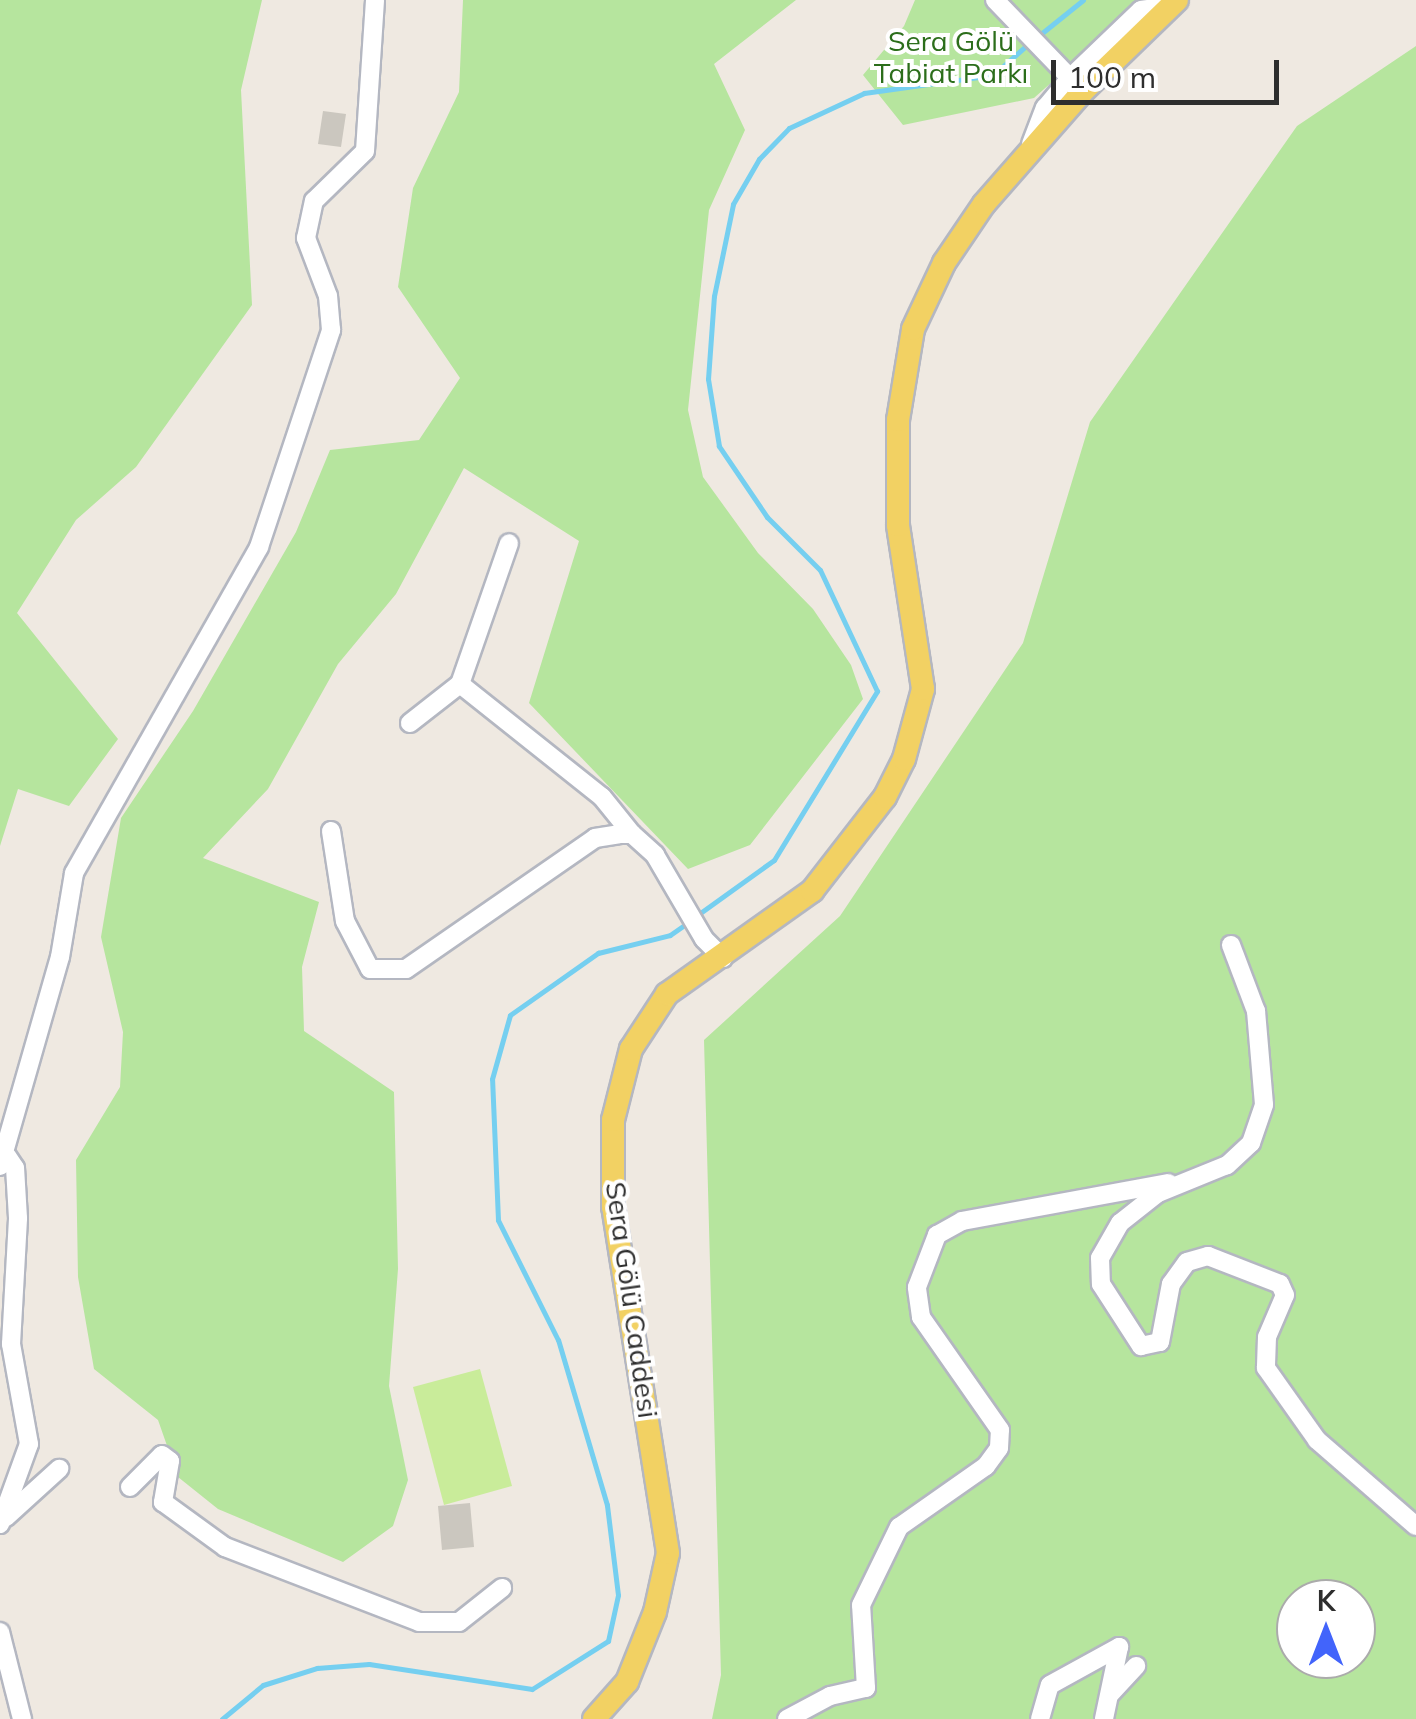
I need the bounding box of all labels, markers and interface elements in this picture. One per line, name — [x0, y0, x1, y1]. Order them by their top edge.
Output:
park label: Sera Gölü Tabiat Parkı — [874, 24, 1028, 90]
scale bar — [1056, 40, 1284, 102]
text: 100 m — [1068, 58, 1156, 96]
street label: Sera Gölü Caddesi — [599, 1180, 665, 1420]
north arrow — [1276, 1579, 1376, 1679]
text: K — [1317, 1583, 1335, 1618]

